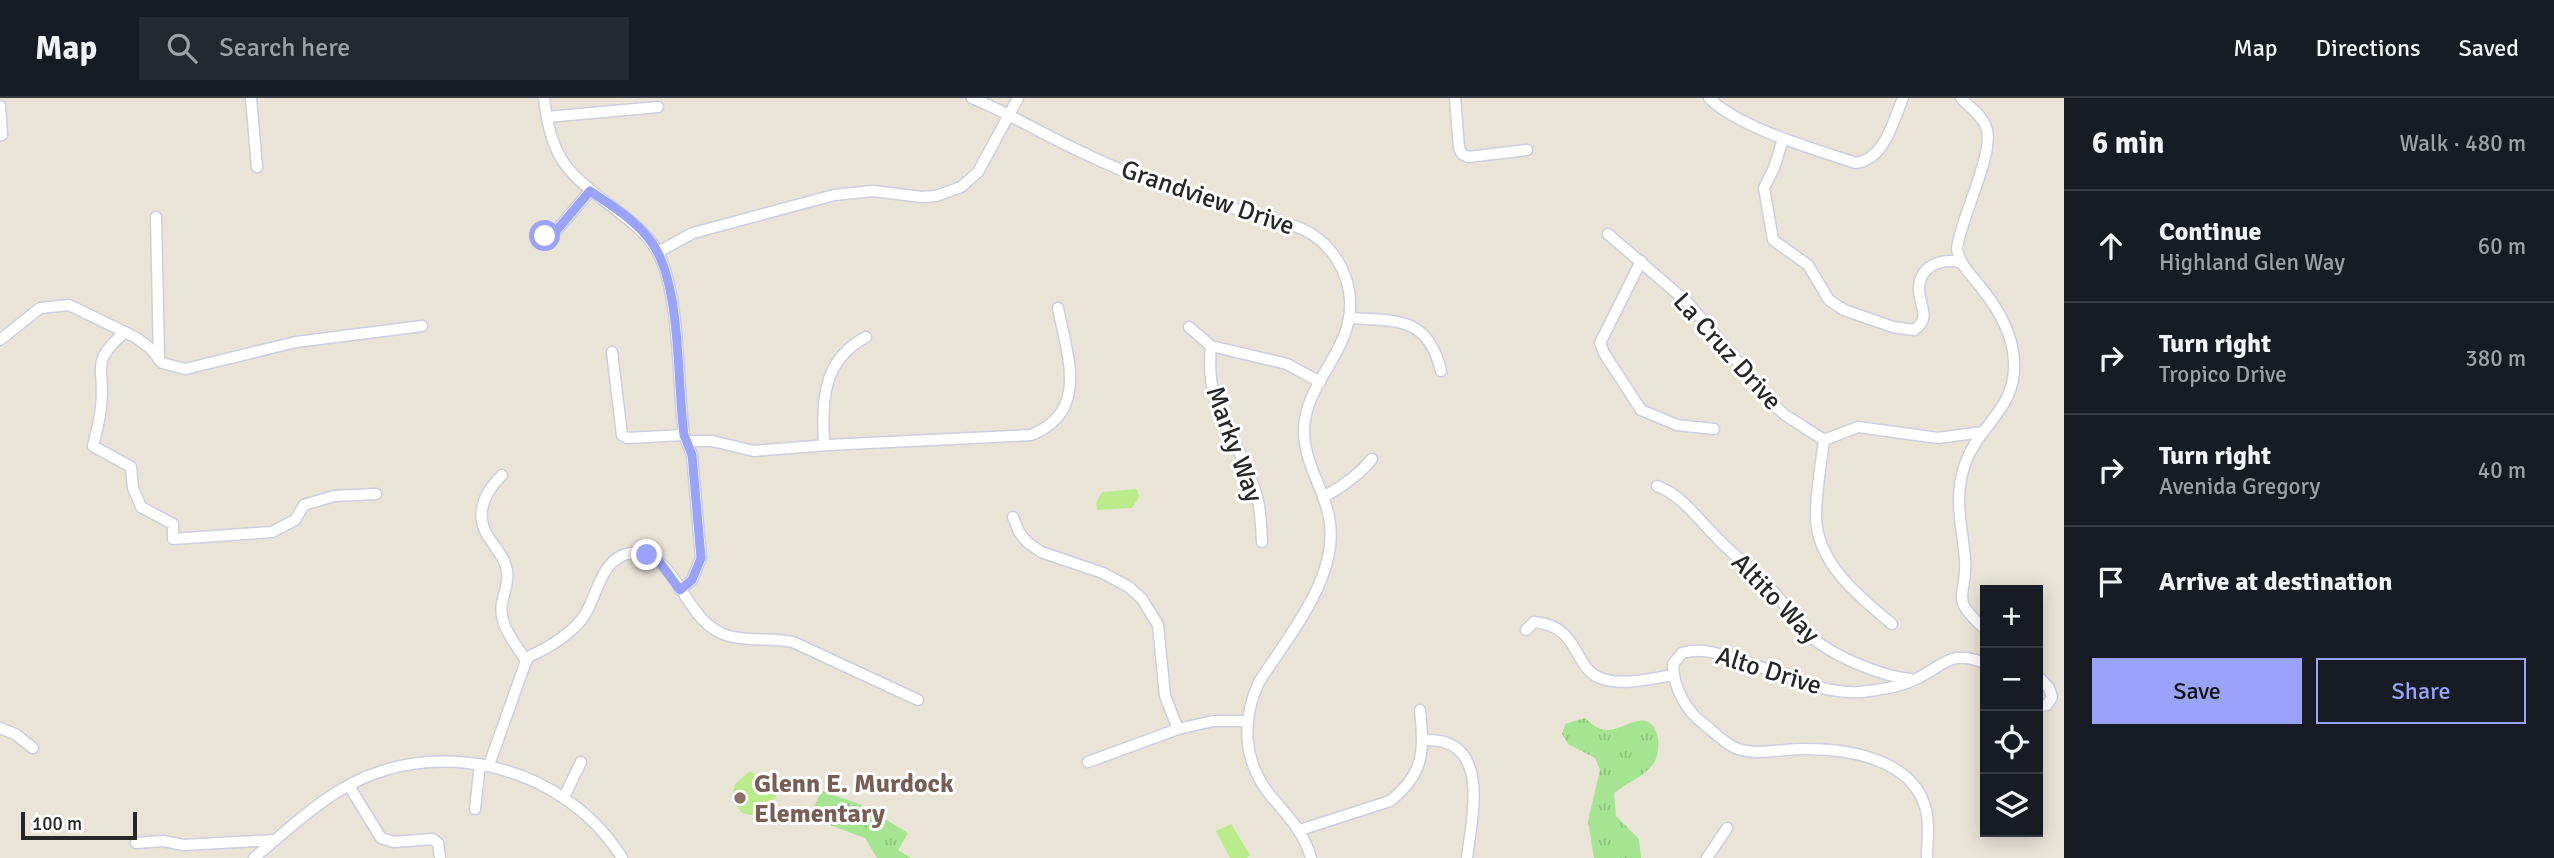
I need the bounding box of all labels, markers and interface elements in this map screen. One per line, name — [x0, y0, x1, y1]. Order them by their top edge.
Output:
search box — [139, 17, 629, 80]
text: Map — [35, 28, 97, 69]
icon: search — [163, 29, 201, 67]
text: Search here — [219, 32, 350, 64]
text: Map — [2233, 33, 2278, 63]
text: Directions — [2316, 33, 2421, 63]
text: Saved — [2459, 33, 2519, 63]
text: 6 min — [2092, 125, 2164, 162]
text: Walk · 480 m — [2400, 129, 2526, 158]
street label: Grandview Drive — [1117, 153, 1299, 243]
text: Continue — [2159, 216, 2261, 248]
route start — [529, 220, 560, 251]
icon: ahead — [2092, 227, 2130, 265]
text: 60 m — [2478, 232, 2526, 261]
text: Highland Glen Way — [2159, 248, 2345, 277]
street label: La Cruz Drive — [1666, 286, 1788, 417]
text: Turn right — [2159, 328, 2271, 360]
icon: right — [2092, 339, 2130, 377]
text: 380 m — [2465, 344, 2526, 373]
text: Tropico Drive — [2159, 360, 2287, 389]
street label: Marky Way — [1198, 382, 1270, 507]
text: Turn right — [2159, 440, 2271, 472]
icon: right — [2092, 451, 2130, 489]
text: 40 m — [2478, 456, 2526, 485]
text: Avenida Gregory — [2159, 472, 2320, 501]
route end — [631, 539, 662, 570]
street label: Altito Way — [1724, 547, 1826, 651]
icon: arrive — [2092, 563, 2130, 601]
text: Arrive at destination — [2159, 566, 2392, 598]
map controls — [1980, 585, 2043, 837]
button: + — [1980, 585, 2043, 648]
street label: Alto Drive — [1712, 640, 1826, 702]
button: − — [1980, 648, 2043, 711]
button: Save — [2092, 658, 2302, 724]
button: Share — [2316, 658, 2526, 724]
button: locate — [1980, 711, 2043, 774]
place label: Glenn E. Murdock Elementary — [754, 768, 954, 830]
button: layers — [1980, 774, 2043, 837]
marker: Glenn E. Murdock Elementary — [732, 790, 748, 806]
scale bar — [21, 809, 136, 841]
text: 100 m — [32, 812, 82, 836]

